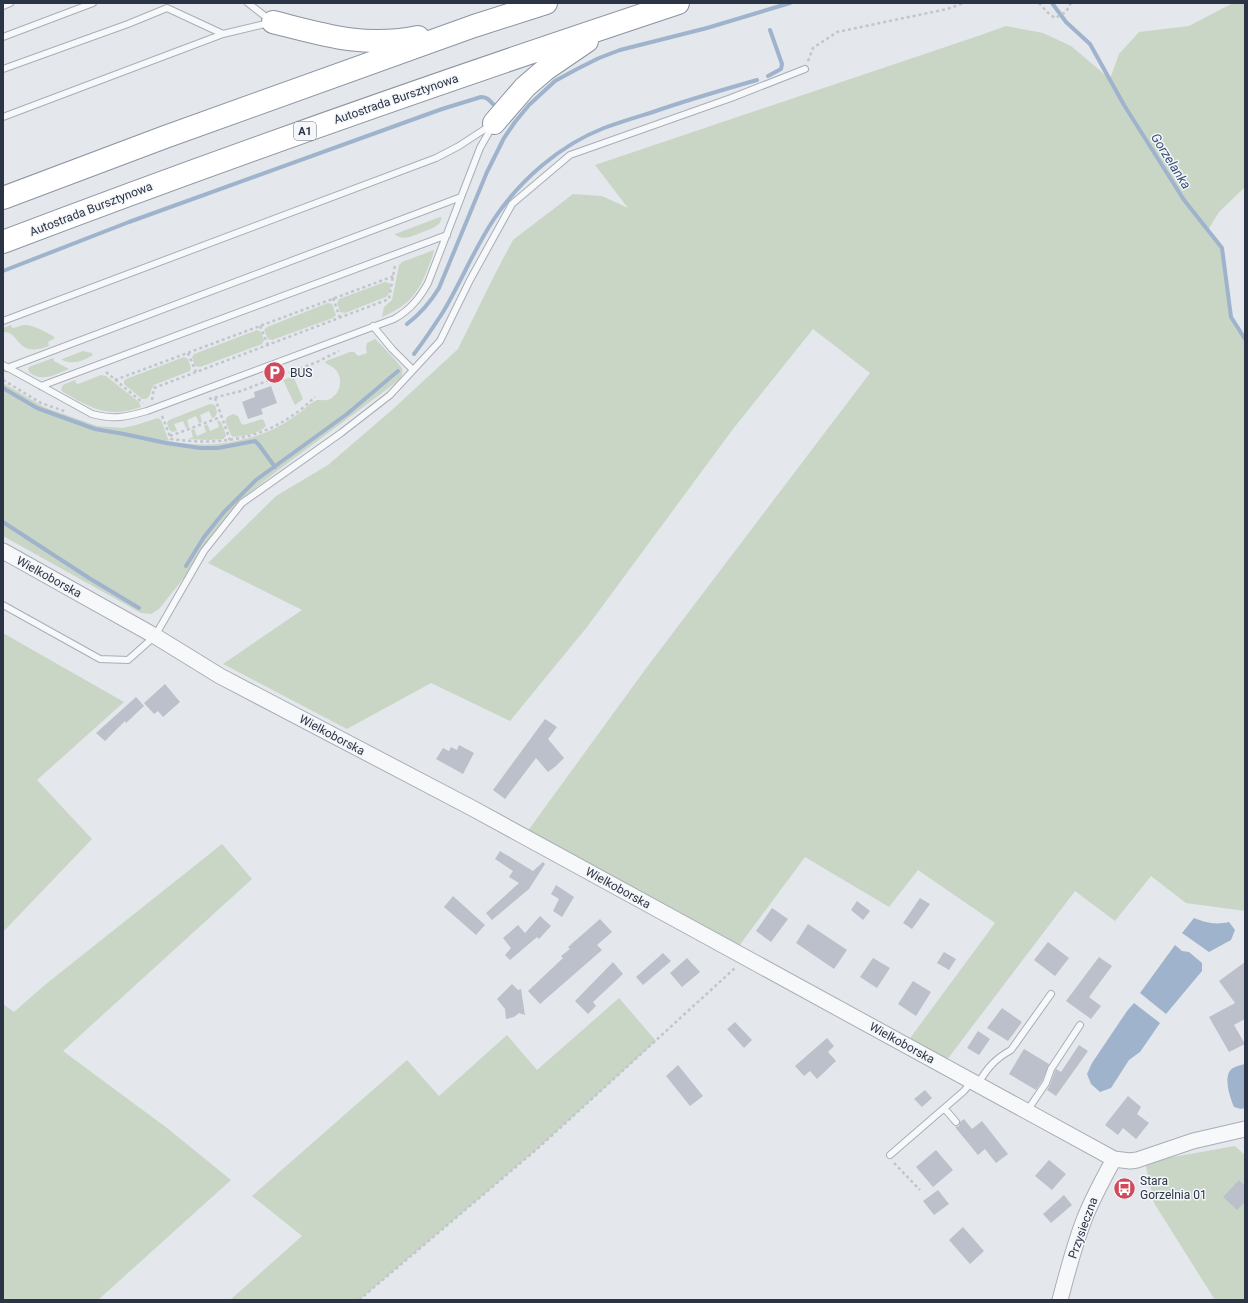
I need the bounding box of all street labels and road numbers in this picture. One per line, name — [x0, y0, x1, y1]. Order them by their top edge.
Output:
street label: Autostrada Bursztynowa — [332, 71, 460, 127]
road number: A1 — [294, 122, 316, 140]
street label: Autostrada Bursztynowa — [27, 179, 155, 239]
street label: Wielkoborska — [14, 553, 84, 601]
street label: Wielkoborska — [297, 712, 367, 758]
street label: Wielkoborska — [583, 864, 653, 912]
street label: Wielkoborska — [867, 1019, 937, 1067]
street label: Przysieczna — [1065, 1195, 1101, 1261]

